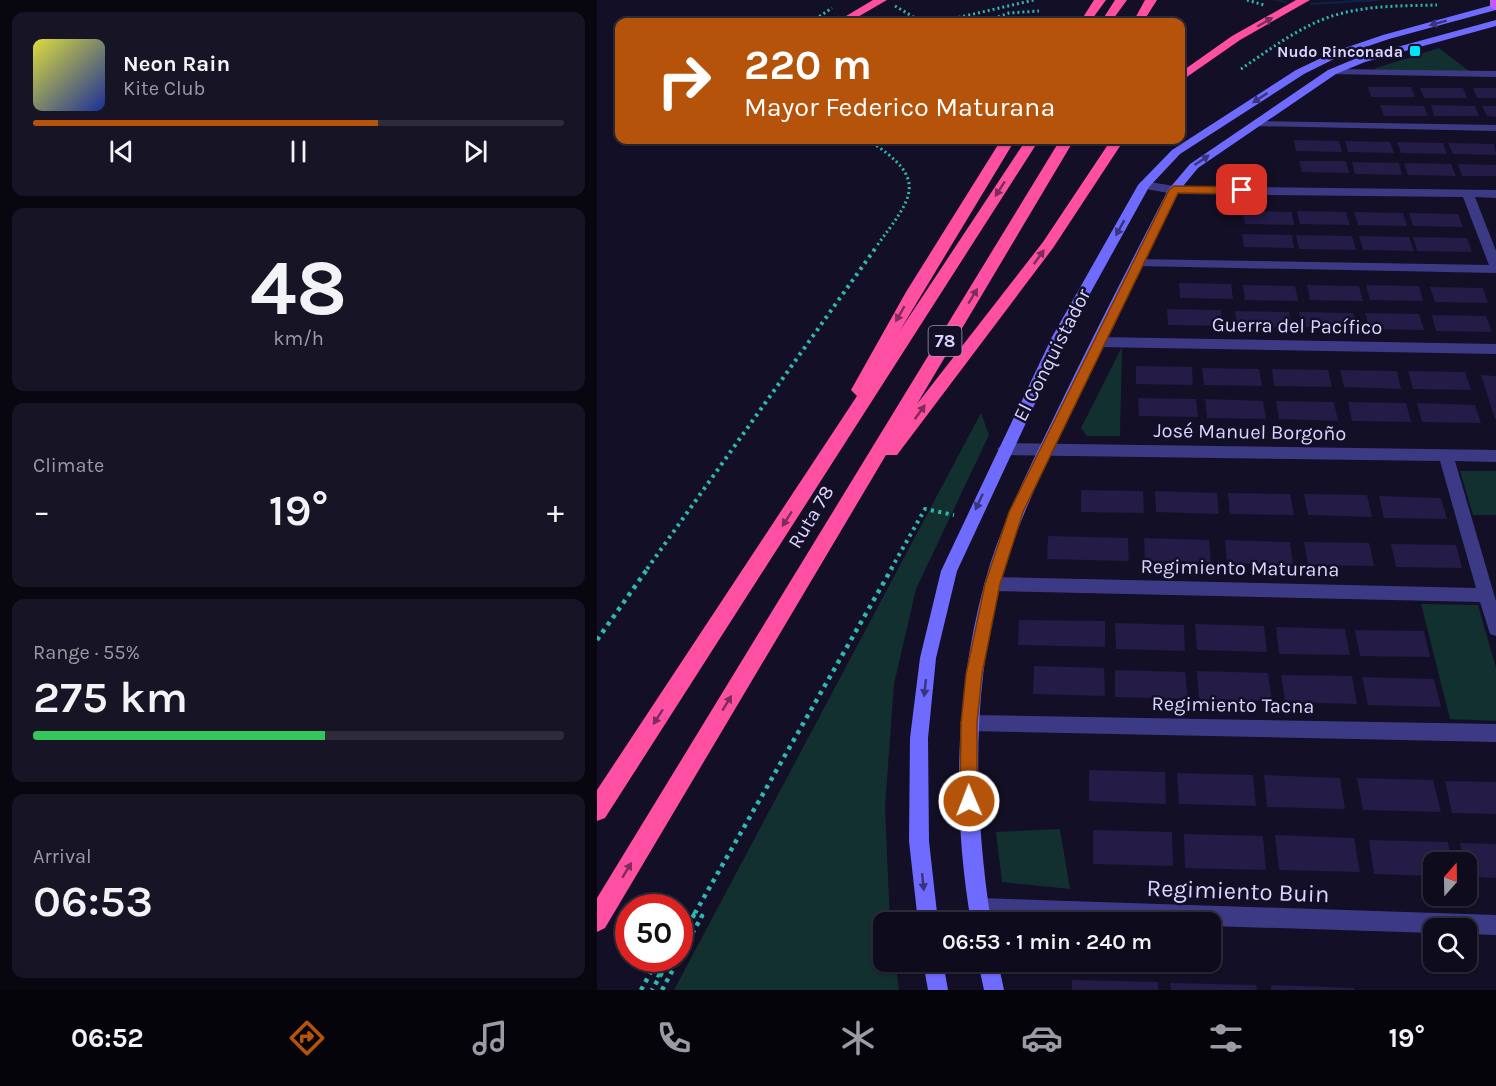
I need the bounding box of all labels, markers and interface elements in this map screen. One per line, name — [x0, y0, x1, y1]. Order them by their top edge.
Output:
one-way arrow — [1257, 17, 1274, 27]
one-way arrow — [1429, 18, 1447, 28]
text: 220 m — [744, 40, 872, 90]
icon: right — [645, 42, 723, 120]
place label: Nudo Rinconada — [1277, 42, 1403, 61]
marker: Nudo Rinconada — [1408, 44, 1422, 58]
text: Neon Rain — [123, 51, 230, 77]
text: Kite Club — [123, 77, 205, 100]
text: Mayor Federico Maturana — [744, 91, 1055, 123]
one-way arrow — [1252, 92, 1268, 103]
icon: previous — [105, 135, 138, 168]
icon: pause — [282, 135, 315, 168]
icon: next — [459, 135, 492, 168]
one-way arrow — [1194, 154, 1210, 166]
pin — [1216, 164, 1267, 215]
icon: arrive — [1225, 173, 1258, 206]
one-way arrow — [995, 181, 1006, 197]
one-way arrow — [1115, 219, 1125, 236]
text: 48 — [250, 242, 347, 334]
one-way arrow — [1033, 250, 1045, 266]
street label: El Conquistador — [1009, 284, 1096, 425]
one-way arrow — [967, 288, 978, 304]
one-way arrow — [895, 306, 905, 323]
street label: Guerra del Pacífico — [1212, 313, 1382, 339]
road number: 78 — [929, 326, 961, 356]
text: km/h — [273, 327, 324, 350]
one-way arrow — [913, 404, 925, 419]
street label: José Manuel Borgoño — [1153, 419, 1347, 445]
text: Climate — [33, 454, 104, 477]
street label: Ruta 78 — [783, 481, 839, 553]
text: 19° — [269, 484, 328, 536]
text: − — [33, 492, 50, 530]
text: + — [547, 492, 564, 530]
one-way arrow — [975, 493, 984, 510]
one-way arrow — [782, 511, 793, 527]
street label: Regimiento Maturana — [1140, 555, 1340, 581]
text: Range · 55% — [33, 641, 140, 664]
text: 275 km — [33, 671, 188, 723]
one-way arrow — [920, 678, 930, 697]
street label: Regimiento Tacna — [1151, 692, 1315, 718]
one-way arrow — [722, 695, 733, 711]
one-way arrow — [652, 709, 663, 725]
position arrow — [937, 769, 1001, 833]
text: Arrival — [33, 845, 92, 868]
north arrow — [1423, 852, 1477, 906]
map controls — [1423, 852, 1477, 972]
one-way arrow — [622, 861, 632, 878]
one-way arrow — [919, 873, 928, 892]
street label: Regimiento Buin — [1146, 874, 1330, 908]
text: 06:53 — [33, 875, 153, 927]
speed limit sign: 50 — [615, 894, 693, 972]
button: search — [1423, 918, 1477, 972]
text: 06:53 · 1 min · 240 m — [942, 929, 1152, 955]
icon: directions — [286, 1017, 328, 1059]
icon: music — [469, 1017, 511, 1059]
icon: phone — [653, 1017, 695, 1059]
icon: climate — [837, 1017, 879, 1059]
icon: car — [1021, 1017, 1063, 1059]
icon: filters — [1205, 1017, 1247, 1059]
text: 06:52 — [71, 1022, 144, 1054]
text: 19° — [1388, 1022, 1425, 1054]

